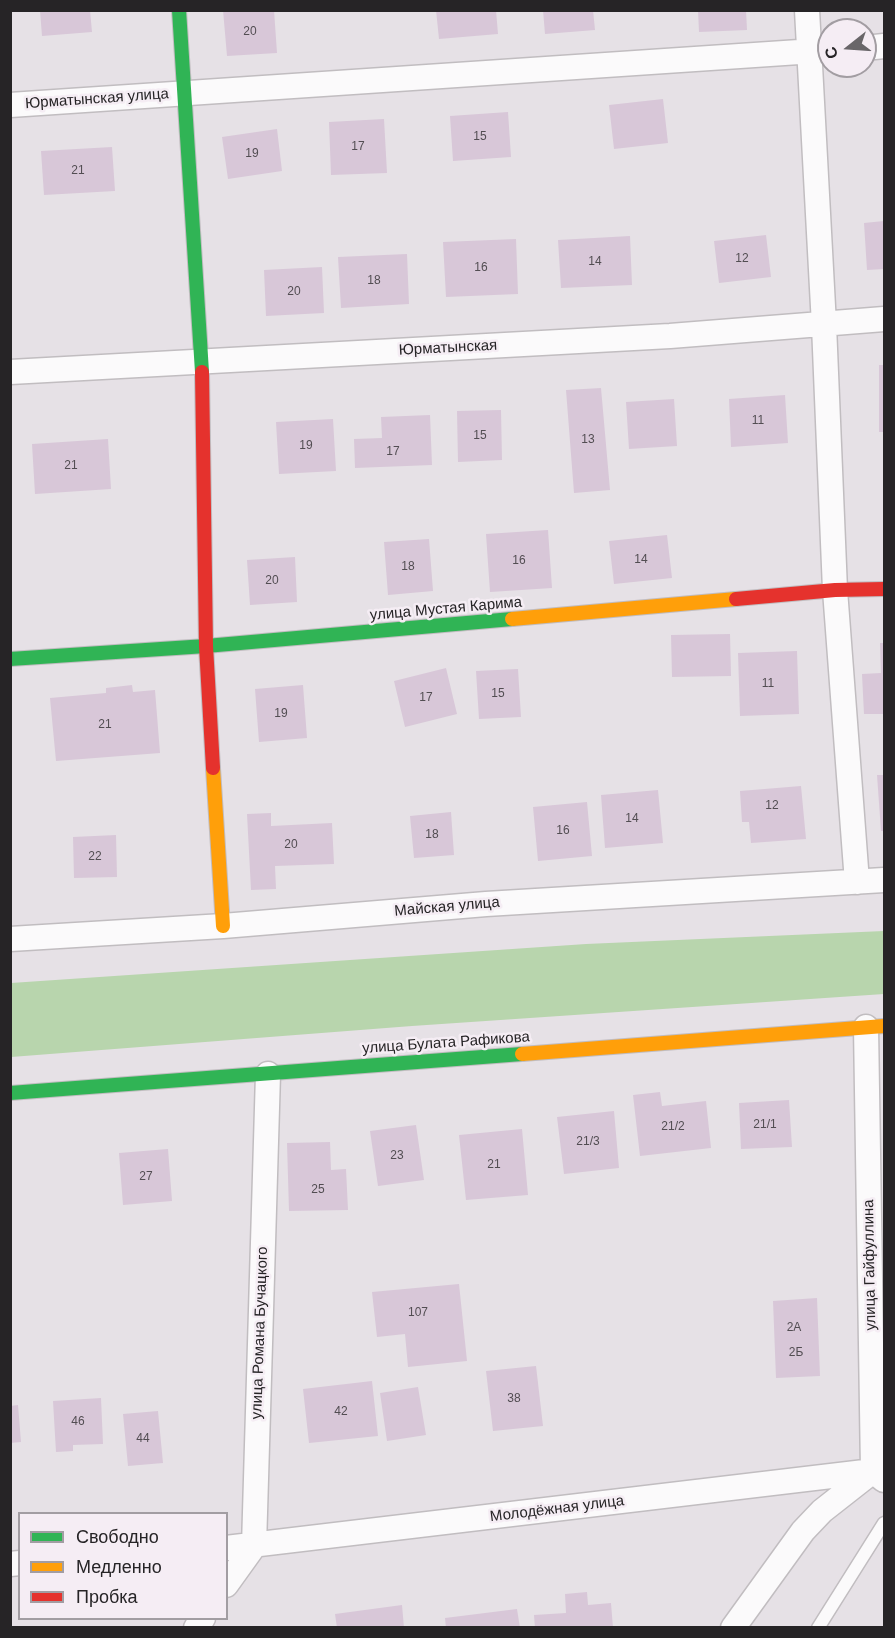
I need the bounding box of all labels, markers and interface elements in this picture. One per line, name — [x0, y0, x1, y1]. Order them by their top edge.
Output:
north arrow — [817, 18, 877, 78]
house number: 20 — [243, 25, 257, 39]
text: С — [821, 45, 841, 61]
street label: Юрматынская улица — [25, 85, 169, 113]
house number: 15 — [473, 130, 487, 144]
house number: 17 — [351, 140, 365, 154]
house number: 19 — [245, 147, 259, 161]
house number: 21 — [71, 164, 85, 178]
house number: 12 — [735, 252, 749, 266]
house number: 14 — [588, 255, 602, 269]
house number: 16 — [474, 261, 488, 275]
house number: 18 — [367, 274, 381, 288]
house number: 20 — [287, 285, 301, 299]
street label: Юрматынская — [398, 336, 498, 360]
house number: 11 — [752, 414, 764, 428]
house number: 15 — [473, 429, 487, 443]
house number: 13 — [581, 433, 595, 447]
house number: 19 — [299, 439, 313, 453]
house number: 17 — [386, 445, 400, 459]
house number: 21 — [64, 459, 78, 473]
house number: 14 — [634, 553, 648, 567]
house number: 16 — [512, 554, 526, 568]
house number: 18 — [401, 560, 415, 574]
house number: 20 — [265, 574, 279, 588]
street label: улица Мустая Карима — [369, 593, 523, 625]
house number: 11 — [762, 677, 774, 691]
house number: 15 — [491, 687, 505, 701]
house number: 17 — [419, 691, 433, 705]
house number: 19 — [274, 707, 288, 721]
house number: 21 — [98, 718, 112, 732]
house number: 12 — [765, 799, 779, 813]
house number: 14 — [625, 812, 639, 826]
house number: 16 — [556, 824, 570, 838]
house number: 18 — [425, 828, 439, 842]
house number: 20 — [284, 838, 298, 852]
house number: 22 — [88, 850, 102, 864]
street label: Майская улица — [394, 893, 500, 921]
street label: улица Булата Рафикова — [362, 1028, 530, 1058]
house number: 21/1 — [753, 1118, 777, 1132]
house number: 21/2 — [661, 1120, 685, 1134]
house number: 21/3 — [576, 1135, 600, 1149]
house number: 23 — [390, 1149, 404, 1163]
house number: 21 — [487, 1158, 501, 1172]
house number: 27 — [139, 1170, 153, 1184]
house number: 25 — [311, 1183, 325, 1197]
street label: улица Гайфуллина — [860, 1199, 880, 1331]
street label: улица Романа Бучацкого — [248, 1246, 272, 1420]
house number: 107 — [408, 1306, 428, 1320]
house number: 2А — [787, 1321, 801, 1335]
house number: 2Б — [789, 1346, 803, 1360]
house number: 38 — [507, 1392, 521, 1406]
house number: 42 — [334, 1405, 348, 1419]
house number: 46 — [71, 1415, 85, 1429]
house number: 44 — [136, 1432, 150, 1446]
street label: Молодёжная улица — [489, 1492, 625, 1526]
legend — [18, 1512, 228, 1620]
text: Свободно — [76, 1527, 159, 1547]
text: Медленно — [76, 1557, 162, 1577]
text: Пробка — [76, 1587, 138, 1607]

